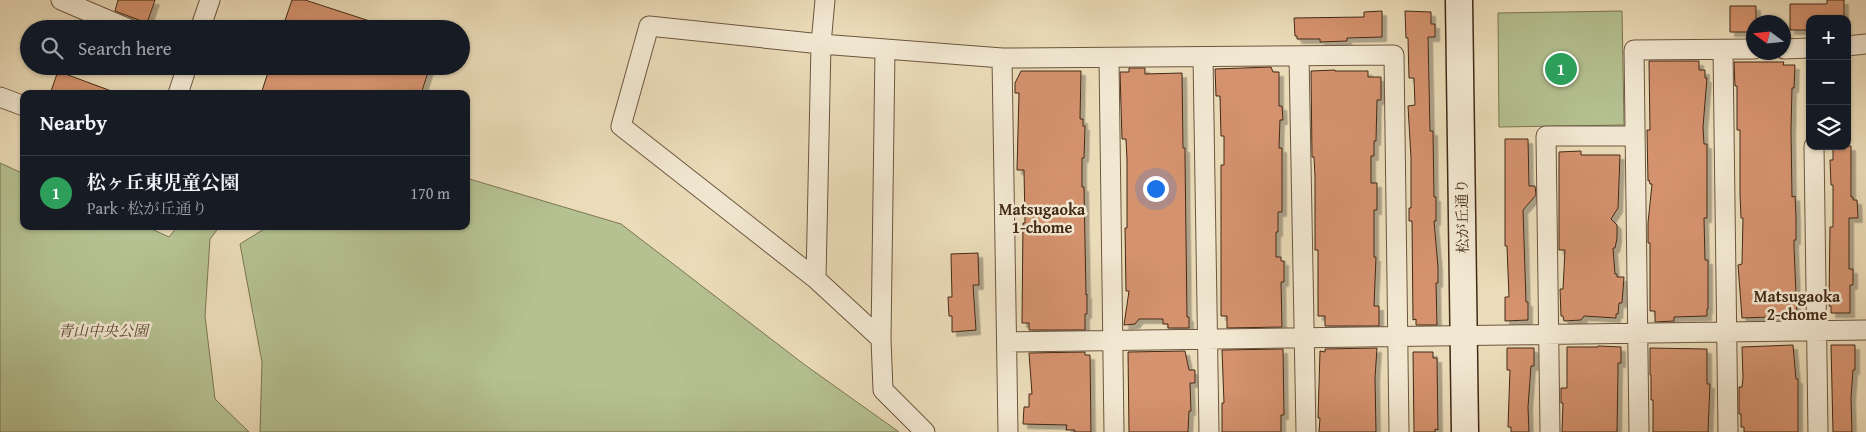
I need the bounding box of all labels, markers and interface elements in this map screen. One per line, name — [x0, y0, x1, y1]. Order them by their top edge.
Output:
north arrow — [1746, 15, 1791, 60]
map controls — [1806, 15, 1851, 150]
button: + — [1806, 15, 1851, 60]
search box — [20, 20, 470, 75]
icon: search — [38, 34, 66, 62]
text: Search here — [78, 34, 172, 62]
pin: 1 — [1545, 50, 1577, 88]
button: − — [1806, 60, 1851, 105]
button: layers — [1806, 105, 1851, 150]
text: Nearby — [40, 107, 107, 138]
text: 松ヶ丘東児童公園 — [87, 168, 239, 196]
your location — [1143, 176, 1169, 202]
street label: 松が丘通り — [1451, 178, 1473, 254]
text: 1 — [52, 181, 60, 205]
text: 170 m — [410, 181, 450, 205]
text: Park · 松が丘通り — [87, 196, 208, 220]
district label: Matsugaoka 1-chome — [999, 197, 1086, 239]
district label: Matsugaoka 2-chome — [1754, 284, 1841, 326]
park label: 青山中央公園 — [58, 320, 151, 341]

